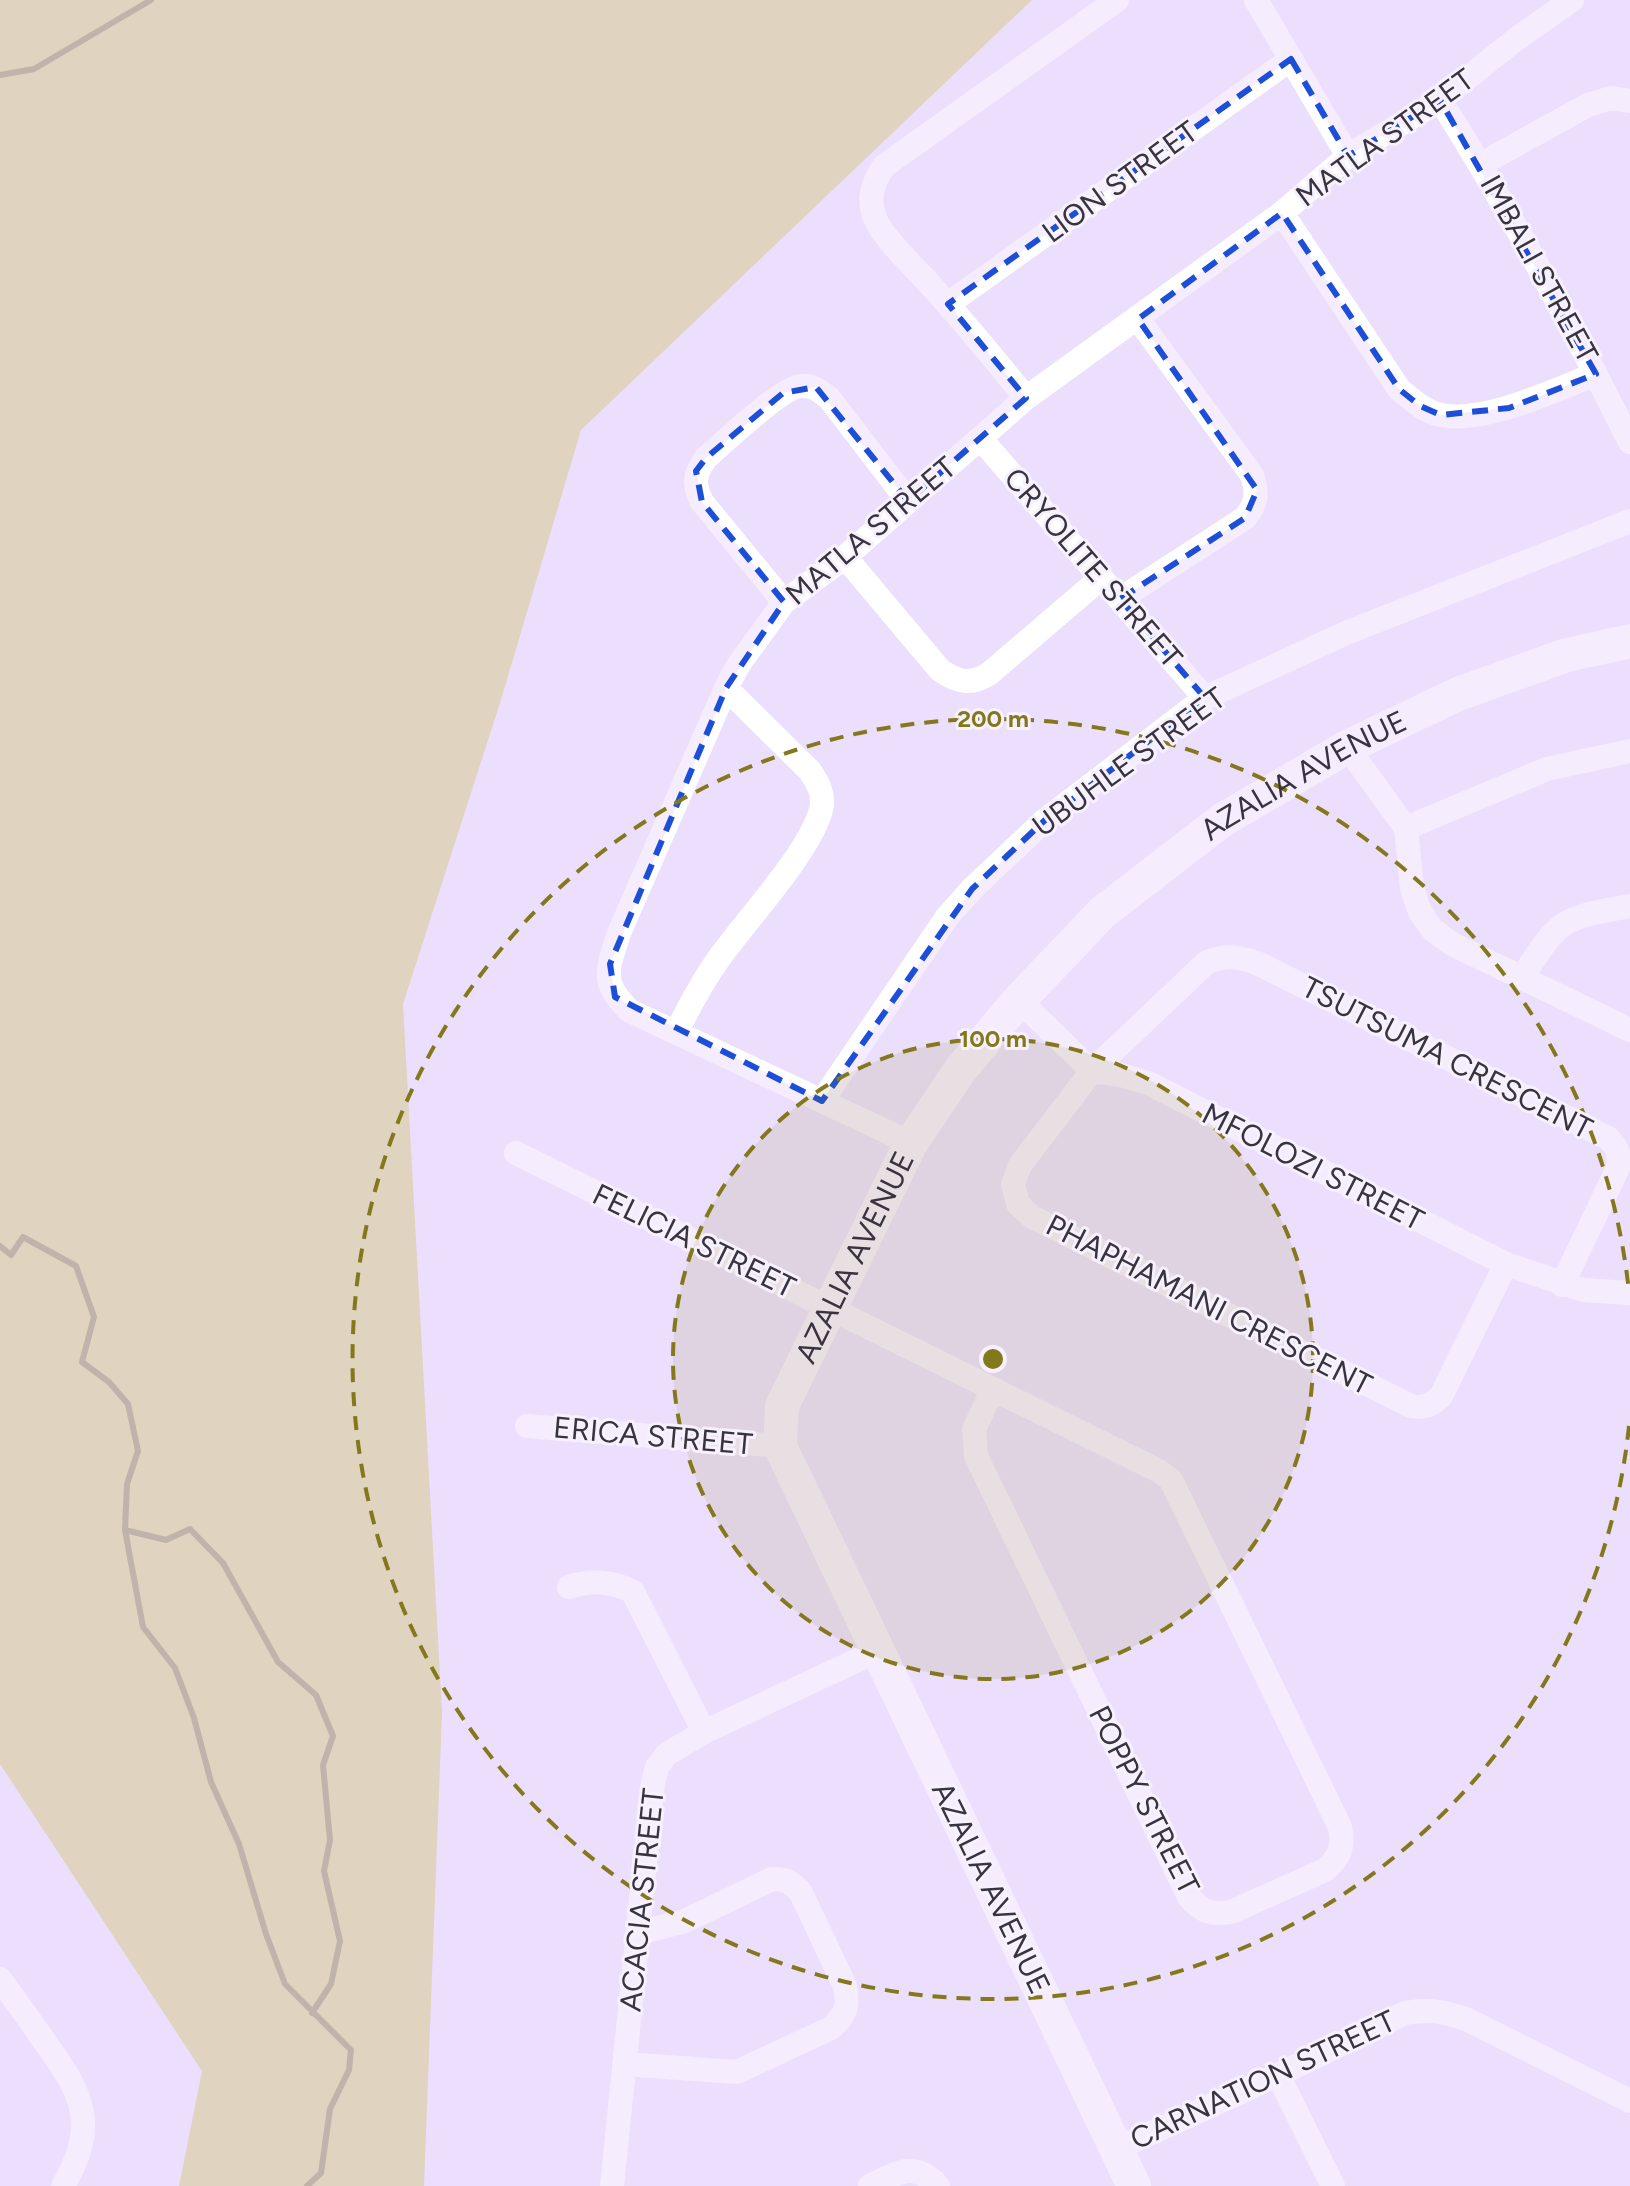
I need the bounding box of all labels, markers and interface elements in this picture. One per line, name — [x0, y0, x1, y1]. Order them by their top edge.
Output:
street label: MATLA STREET — [1288, 60, 1481, 215]
street label: LION STREET — [1035, 112, 1205, 250]
street label: IMBALI STREET — [1473, 168, 1607, 370]
street label: MATLA STREET — [778, 448, 964, 613]
street label: CRYOLITE STREET — [996, 460, 1191, 676]
street label: UBUHLE STREET — [1025, 679, 1233, 844]
street label: AZALIA AVENUE — [1193, 702, 1413, 848]
text: 200 m — [957, 704, 1029, 733]
street label: TSUTSUMA CRESCENT — [1296, 968, 1599, 1147]
text: 100 m — [959, 1024, 1027, 1053]
street label: MFOLOZI STREET — [1196, 1095, 1431, 1239]
street label: AZALIA AVENUE — [787, 1145, 922, 1369]
street label: FELICIA STREET — [587, 1175, 802, 1306]
street label: PHAPHAMANI CRESCENT — [1040, 1206, 1379, 1403]
centre of rings — [979, 1345, 1007, 1373]
street label: ERICA STREET — [552, 1408, 755, 1463]
street label: POPPY STREET — [1081, 1699, 1208, 1901]
street label: AZALIA AVENUE — [924, 1776, 1059, 2000]
street label: ACACIA STREET — [611, 1786, 672, 2013]
street label: CARNATION STREET — [1124, 2002, 1402, 2157]

